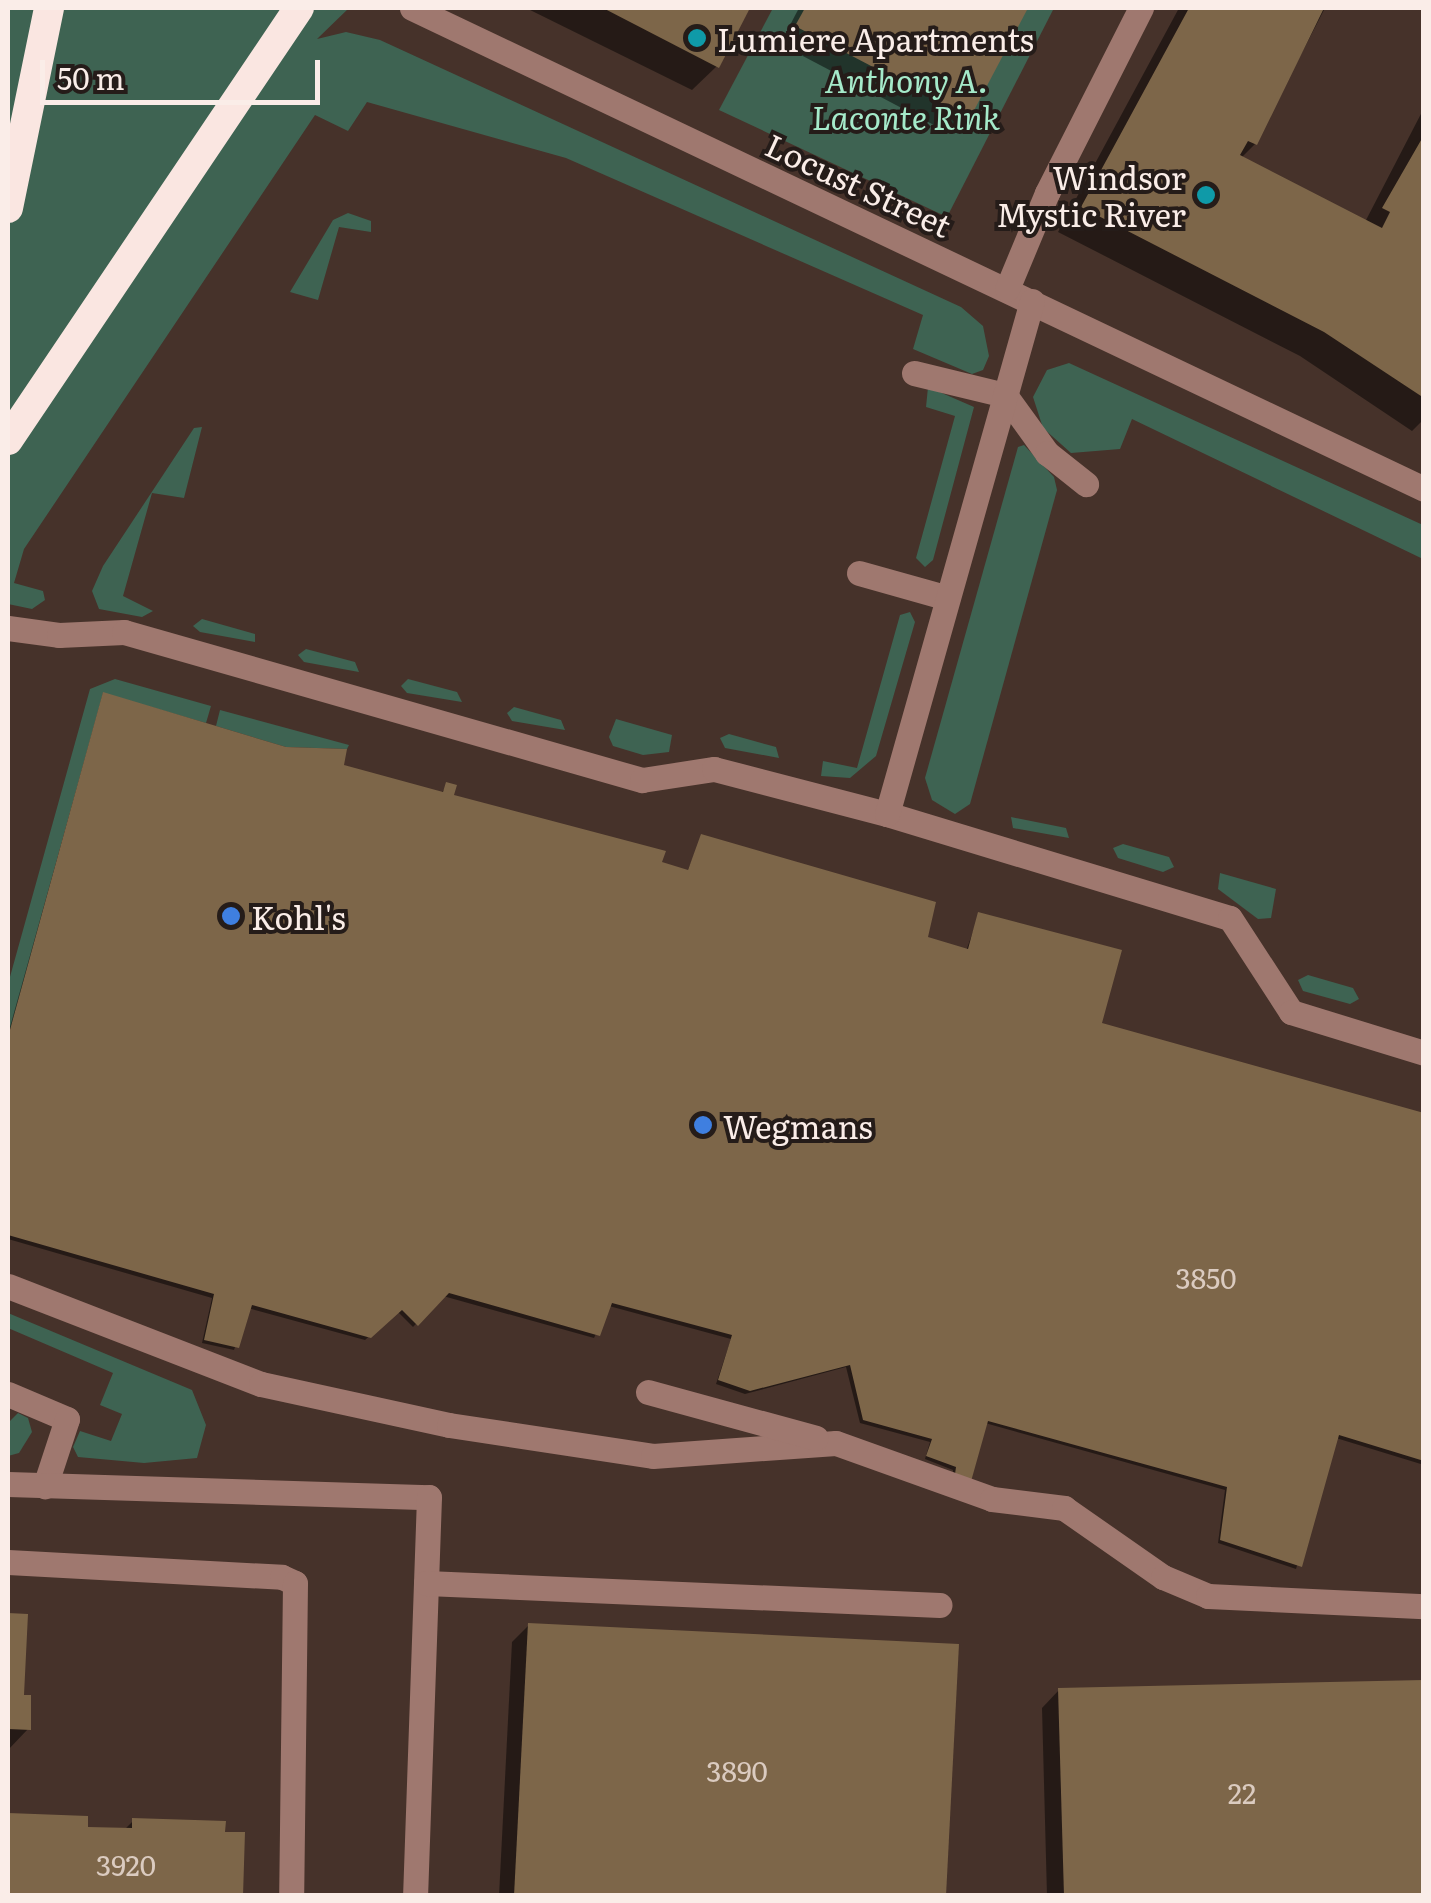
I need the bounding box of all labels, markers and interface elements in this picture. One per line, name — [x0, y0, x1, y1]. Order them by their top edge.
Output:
place label: Lumiere Apartments — [717, 19, 1034, 57]
marker: Lumiere Apartments — [686, 27, 708, 49]
scale bar — [45, 40, 325, 102]
text: 50 m — [57, 55, 125, 99]
park label: Anthony A. Laconte Rink — [812, 61, 1000, 136]
street label: Locust Street — [760, 124, 958, 244]
place label: Windsor Mystic River — [996, 158, 1186, 233]
marker: Windsor Mystic River — [1195, 184, 1217, 206]
place label: Kohl's — [251, 897, 346, 935]
marker: Kohl's — [220, 905, 242, 927]
place label: Wegmans — [723, 1106, 873, 1144]
marker: Wegmans — [692, 1114, 714, 1136]
house number: 3850 — [1175, 1260, 1237, 1294]
house number: 3890 — [706, 1753, 768, 1787]
house number: 22 — [1228, 1775, 1256, 1809]
house number: 3920 — [96, 1847, 156, 1881]

